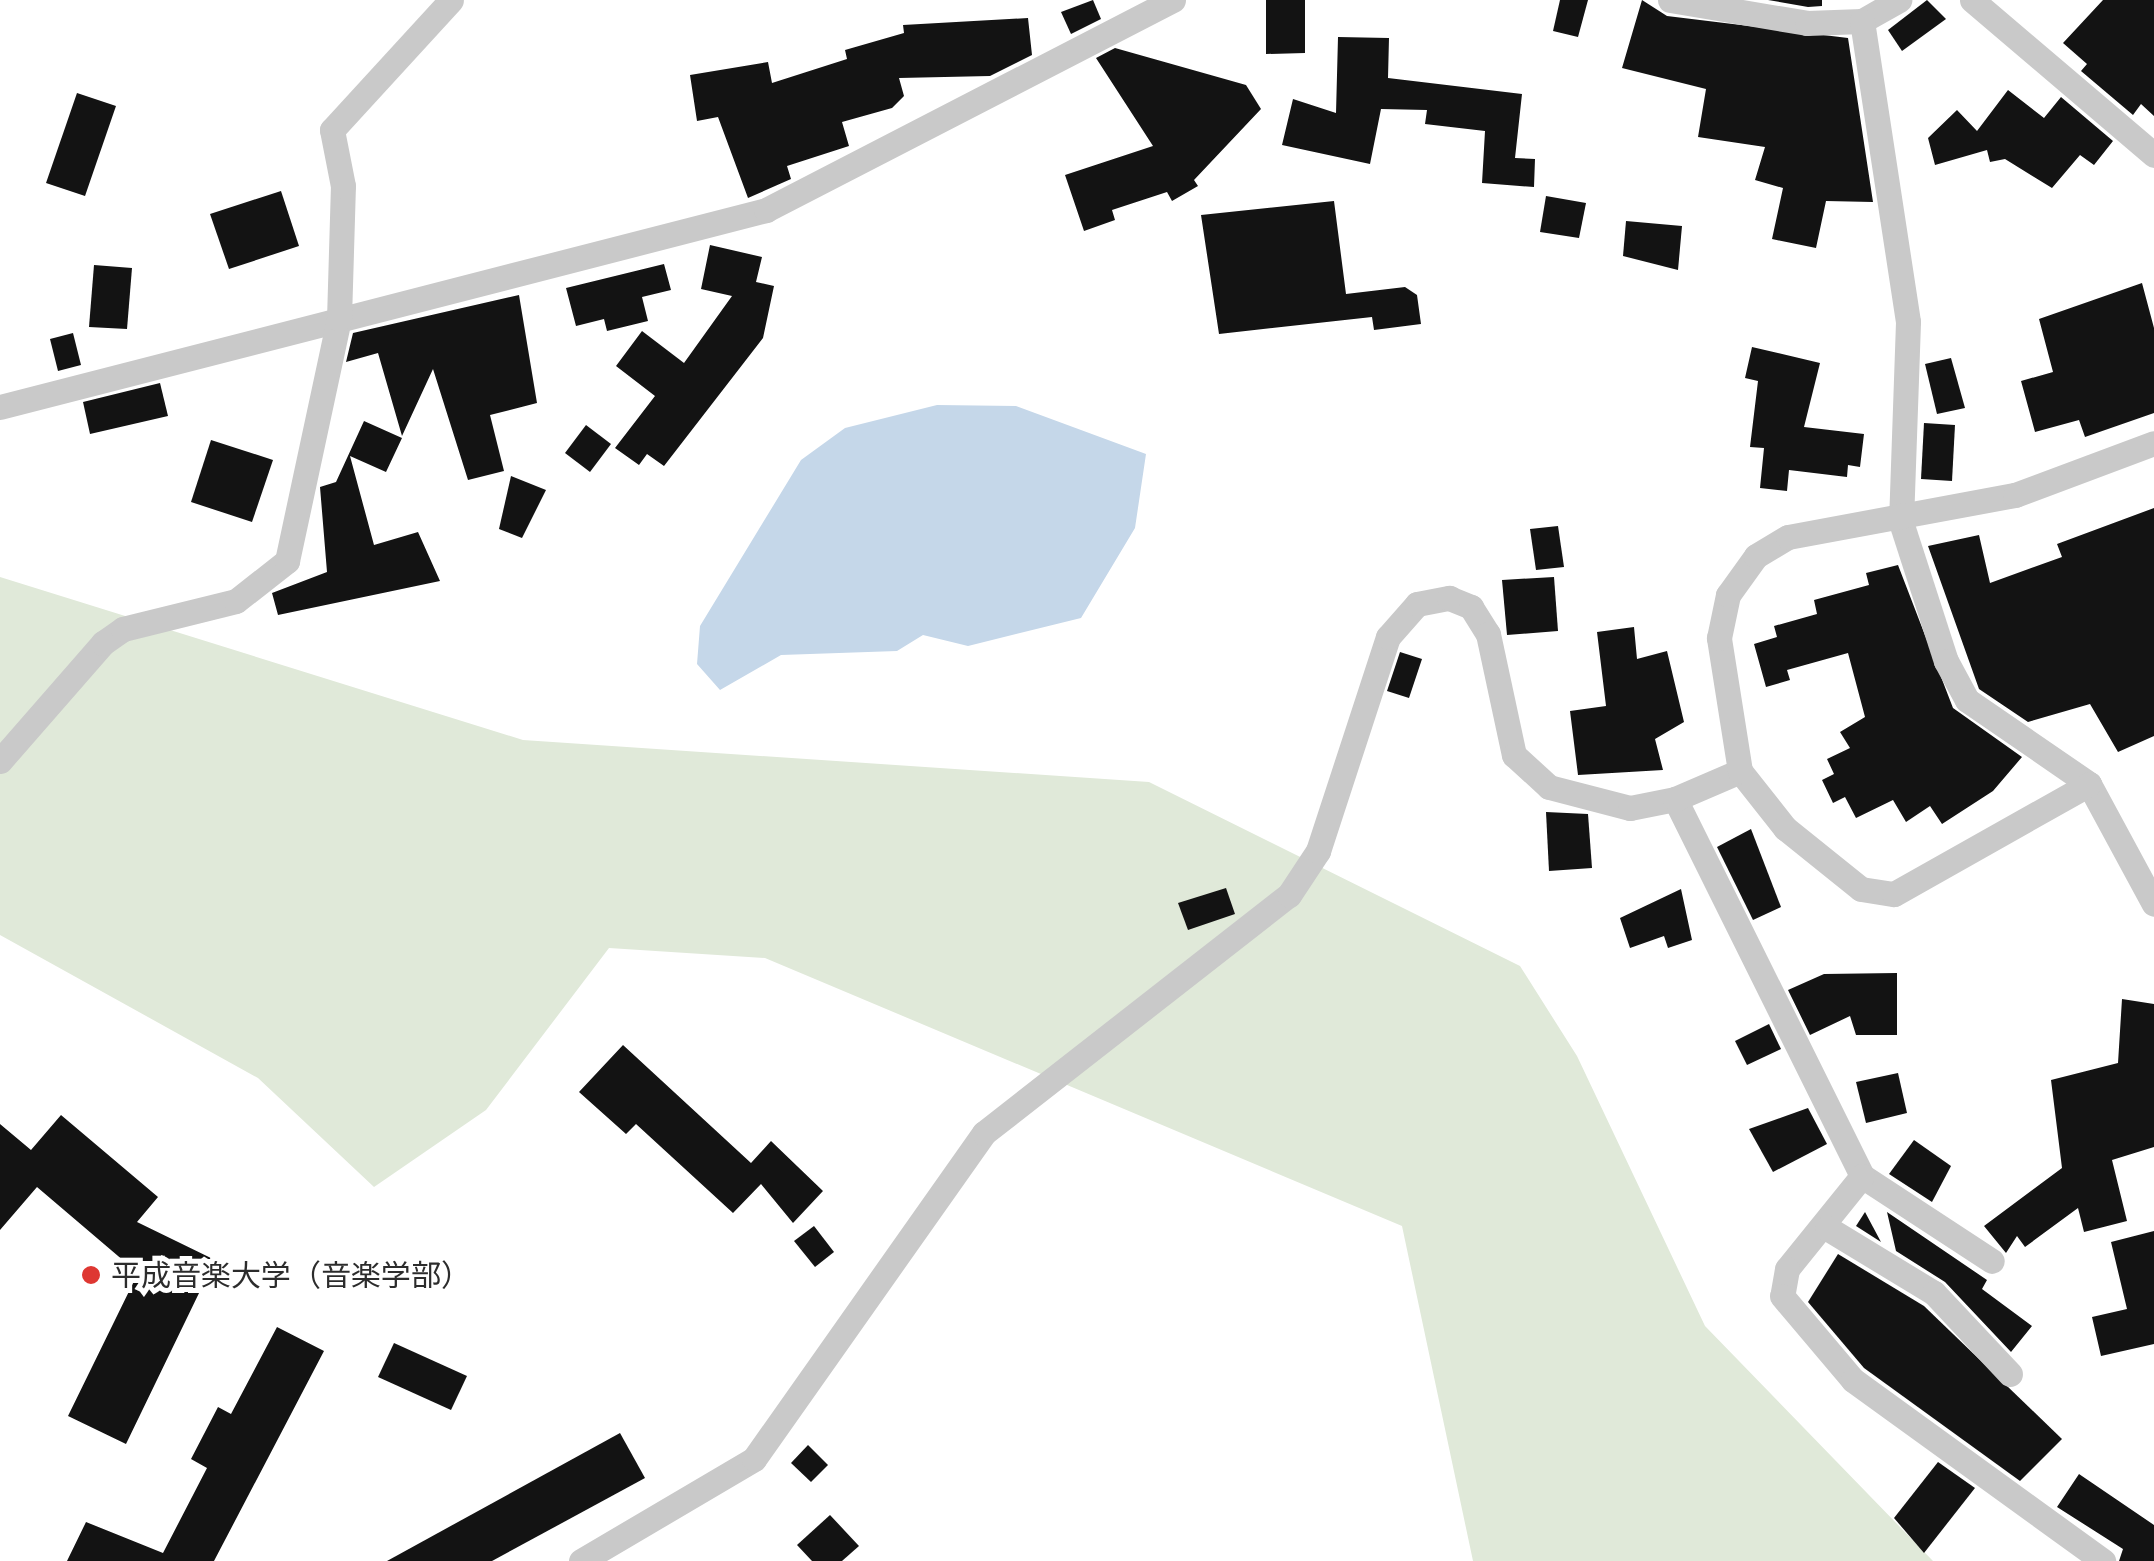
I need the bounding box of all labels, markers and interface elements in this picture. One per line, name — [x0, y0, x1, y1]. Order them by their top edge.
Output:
place label: 平成音楽大学（音楽学部） — [111, 1257, 471, 1293]
marker: 平成音楽大学（音楽学部） — [80, 1264, 102, 1286]

